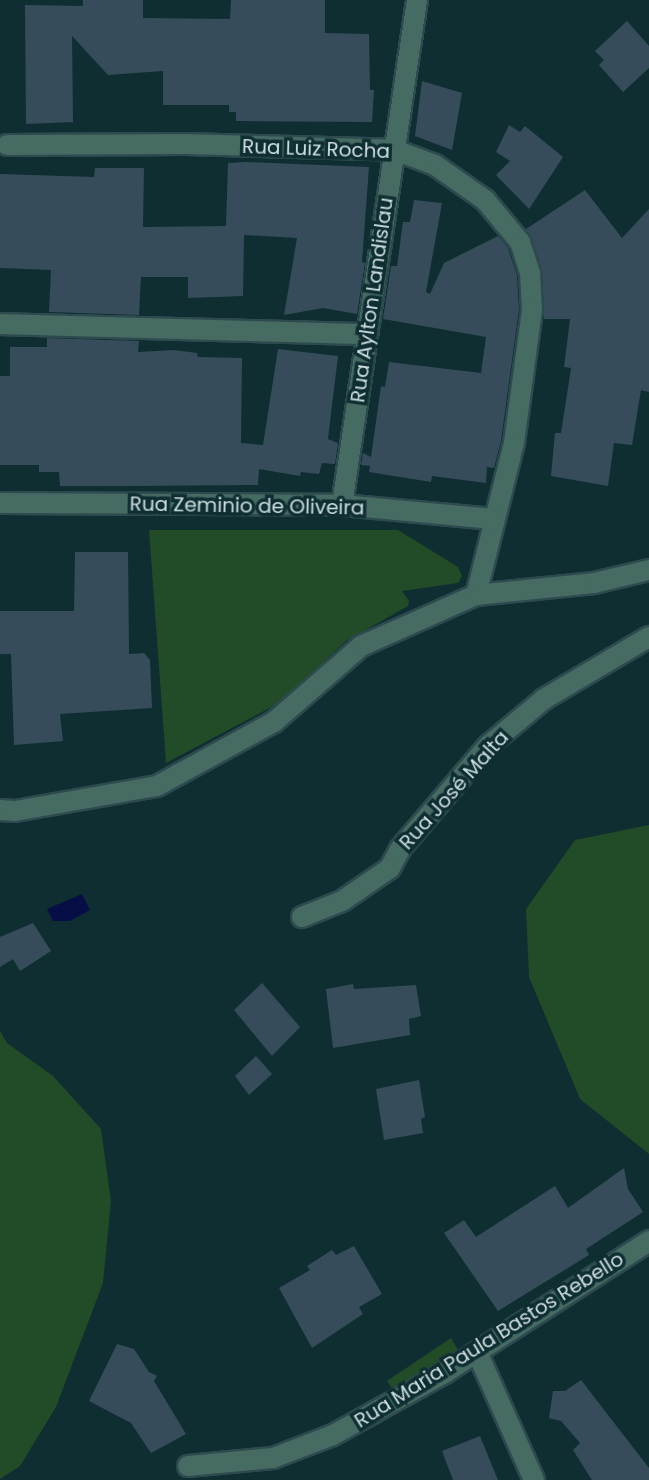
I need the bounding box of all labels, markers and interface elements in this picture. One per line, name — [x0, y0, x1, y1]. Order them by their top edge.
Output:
street label: Rua Luiz Rocha — [242, 134, 390, 164]
street label: Rua Aylton Landislau — [346, 196, 398, 404]
street label: Rua Zeminio de Oliveira — [129, 492, 365, 520]
street label: Rua José Malta — [394, 726, 514, 854]
street label: Rua Maria Paula Bastos Rebello — [350, 1247, 628, 1433]

